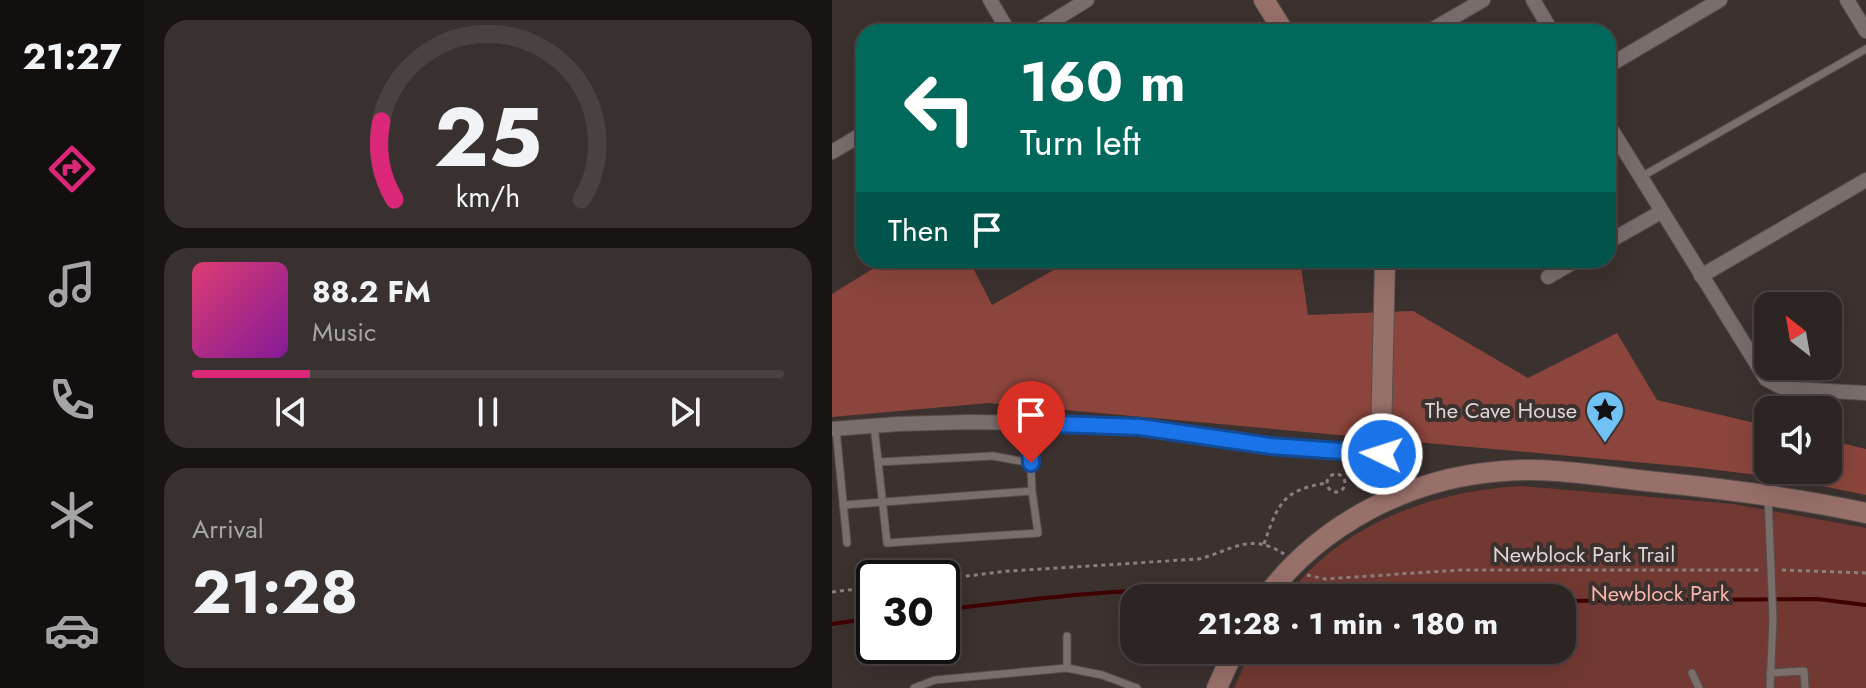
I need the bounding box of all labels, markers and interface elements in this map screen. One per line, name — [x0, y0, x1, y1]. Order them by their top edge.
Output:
text: 21:27 — [23, 30, 121, 82]
text: 160 m — [1020, 41, 1186, 122]
icon: left — [888, 56, 992, 160]
text: 25 — [434, 77, 542, 197]
text: Turn left — [1020, 116, 1141, 168]
icon: directions — [44, 141, 100, 197]
text: km/h — [456, 176, 520, 218]
icon: arrive — [965, 208, 1009, 252]
text: Then — [888, 209, 949, 252]
icon: music — [44, 256, 100, 312]
text: 88.2 FM — [312, 270, 431, 313]
north arrow — [1754, 292, 1842, 380]
map controls — [1754, 292, 1842, 484]
text: Music — [312, 313, 376, 351]
icon: phone — [44, 372, 100, 428]
pin — [997, 381, 1065, 463]
place icon: The Cave House — [1584, 389, 1626, 444]
icon: previous — [269, 390, 313, 434]
icon: pause — [466, 390, 510, 434]
icon: next — [663, 390, 707, 434]
icon: arrive — [1009, 393, 1053, 437]
place label: The Cave House — [1425, 394, 1577, 426]
button: sound — [1754, 396, 1842, 484]
position arrow — [1340, 412, 1424, 496]
icon: climate — [44, 487, 100, 543]
text: Arrival — [192, 510, 264, 548]
street label: Newblock Park Trail — [1493, 538, 1675, 570]
text: 21:28 — [192, 549, 358, 636]
speed limit sign: 30 — [856, 560, 960, 664]
park label: Newblock Park — [1591, 577, 1730, 609]
icon: car — [44, 602, 100, 658]
text: 21:28 · 1 min · 180 m — [1198, 602, 1498, 645]

